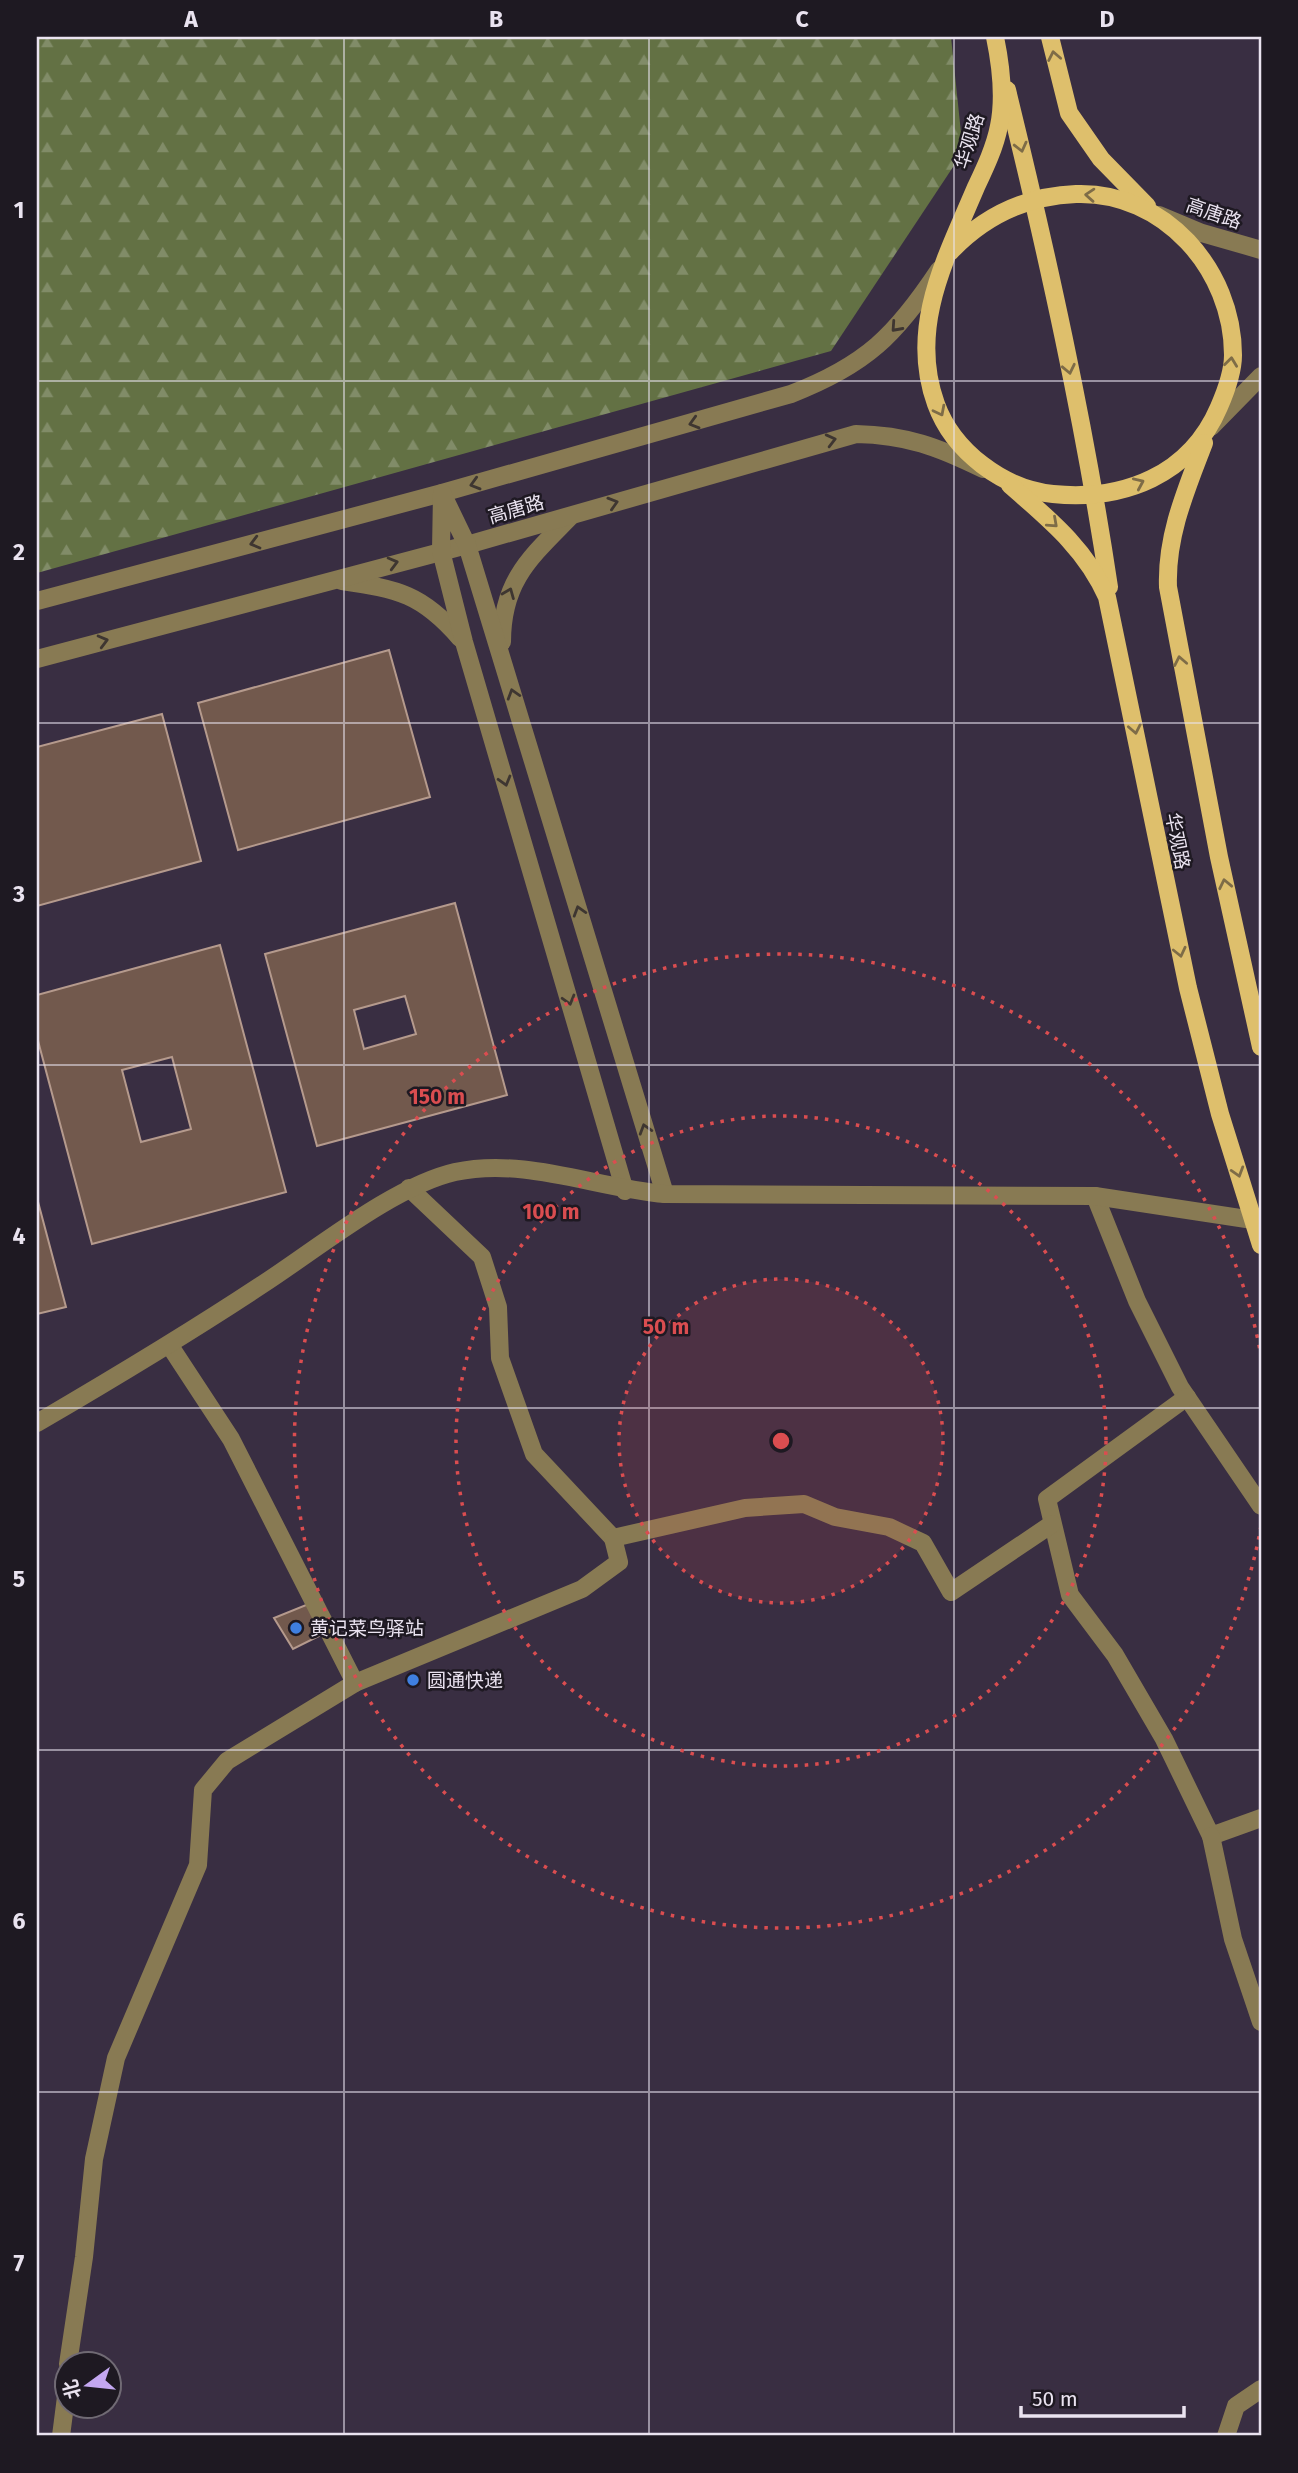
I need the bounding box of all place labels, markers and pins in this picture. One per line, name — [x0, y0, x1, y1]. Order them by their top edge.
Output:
centre of rings — [769, 1429, 793, 1453]
place label: 黄记菜鸟驿站 — [310, 1617, 424, 1640]
marker: 黄记菜鸟驿站 — [288, 1620, 304, 1636]
place label: 圆通快递 — [427, 1669, 503, 1692]
marker: 圆通快递 — [405, 1672, 421, 1688]

